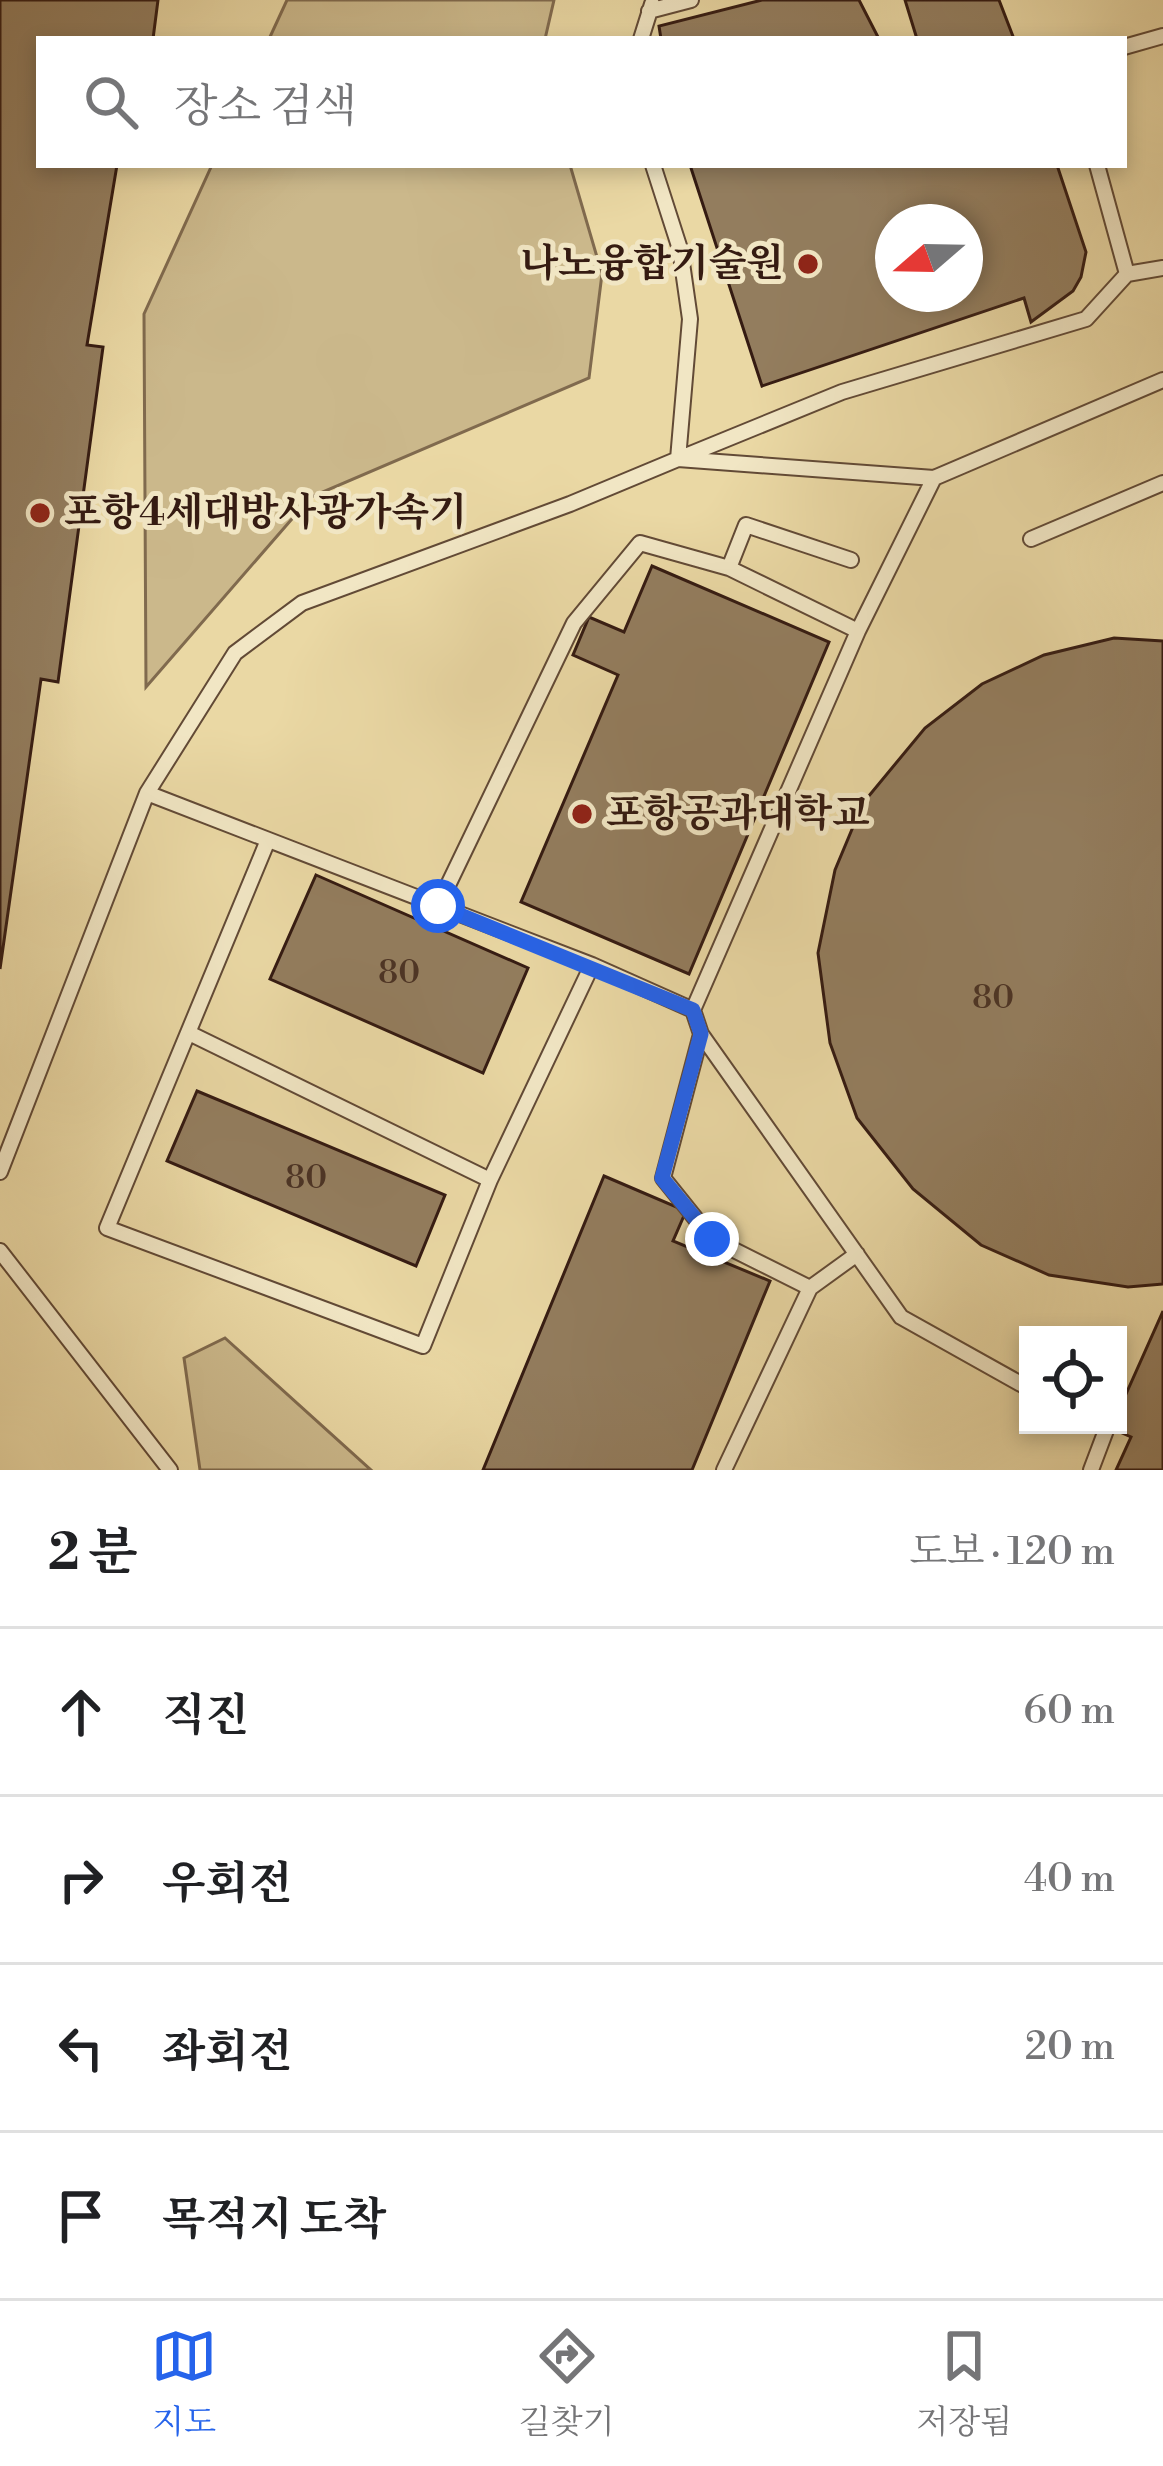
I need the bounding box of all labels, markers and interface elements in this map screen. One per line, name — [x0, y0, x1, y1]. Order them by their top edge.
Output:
search box — [36, 36, 1127, 168]
icon: search — [78, 69, 144, 135]
text: 장소 검색 — [174, 79, 357, 136]
north arrow — [875, 204, 983, 312]
place label: 나노융합기술원 — [520, 240, 784, 289]
marker: 나노융합기술원 — [795, 251, 821, 277]
place label: 포항4세대방사광가속기 — [64, 489, 467, 538]
marker: 포항4세대방사광가속기 — [27, 500, 53, 526]
place label: 포항공과대학교 — [606, 790, 870, 839]
marker: 포항공과대학교 — [569, 801, 595, 827]
route start — [411, 879, 465, 933]
house number: 80 — [378, 953, 420, 994]
house number: 80 — [972, 978, 1014, 1019]
house number: 80 — [285, 1158, 327, 1199]
route end — [685, 1212, 739, 1266]
map controls — [1019, 1326, 1127, 1434]
button: locate — [1019, 1326, 1127, 1434]
text: 2 분 — [48, 1522, 137, 1586]
text: 도보 · 120 m — [909, 1528, 1115, 1577]
icon: ahead — [48, 1679, 114, 1745]
text: 60 m — [1023, 1687, 1115, 1736]
text: 직진 — [162, 1688, 249, 1745]
icon: right — [48, 1847, 114, 1913]
text: 40 m — [1024, 1855, 1115, 1904]
text: 우회전 — [162, 1856, 292, 1913]
icon: left — [48, 2015, 114, 2081]
text: 20 m — [1025, 2023, 1115, 2072]
text: 좌회전 — [162, 2024, 292, 2081]
icon: arrive — [48, 2183, 114, 2249]
text: 목적지 도착 — [162, 2192, 387, 2249]
tab: 지도 — [151, 2323, 217, 2444]
tab: 길찾기 — [519, 2323, 615, 2444]
tab: 저장됨 — [916, 2323, 1012, 2444]

